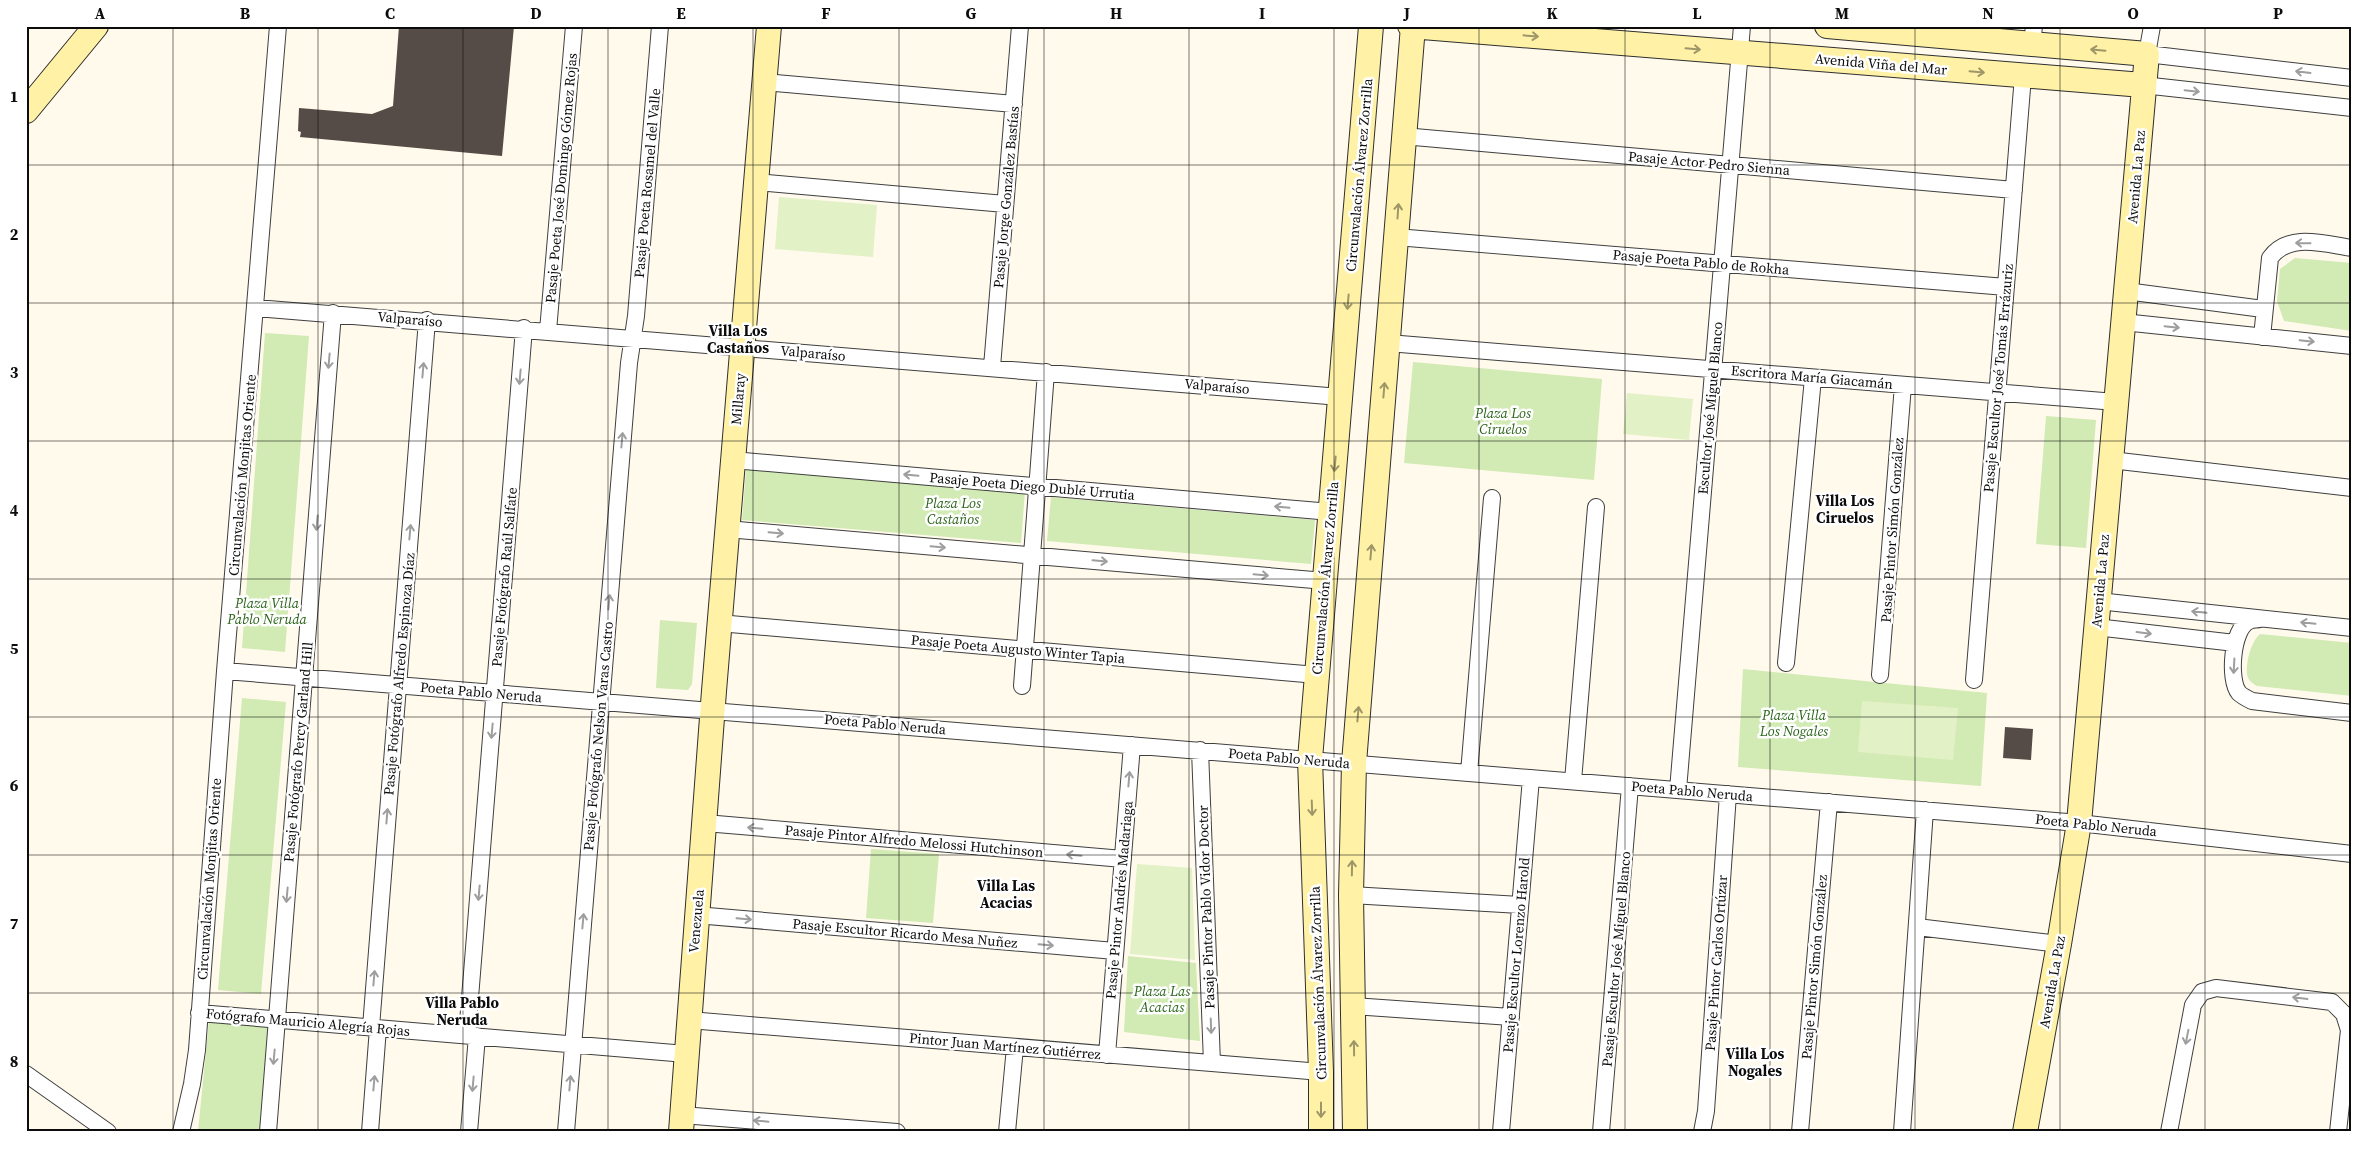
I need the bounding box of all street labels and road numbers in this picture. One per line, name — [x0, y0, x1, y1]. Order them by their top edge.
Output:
street label: Avenida Viña del Mar — [1814, 48, 1948, 80]
street label: Pasaje Poeta José Domingo Gómez Rojas — [540, 52, 582, 304]
street label: Circunvalación Álvarez Zorrilla — [1341, 77, 1377, 272]
street label: Pasaje Poeta Rosamel del Valle — [629, 87, 665, 279]
street label: Pasaje Jorge González Bastías — [988, 105, 1024, 289]
street label: Avenida La Paz — [2122, 129, 2150, 225]
street label: Pasaje Actor Pedro Sienna — [1627, 146, 1792, 180]
street label: Pasaje Poeta Pablo de Rokha — [1612, 244, 1791, 280]
street label: Pasaje Escultor José Tomás Errázuriz — [1978, 262, 2018, 493]
street label: Valparaíso — [377, 306, 444, 332]
street label: Escultor José Miguel Blanco — [1692, 320, 1728, 495]
street label: Valparaíso — [780, 340, 847, 366]
street label: Escritora María Giacamán — [1730, 360, 1894, 394]
street label: Millaray — [726, 371, 750, 426]
street label: Circunvalación Monjitas Oriente — [223, 373, 261, 577]
street label: Valparaíso — [1184, 373, 1251, 399]
street label: Pasaje Pintor Simón González — [1876, 436, 1908, 623]
street label: Pasaje Poeta Diego Dublé Urrutia — [928, 467, 1136, 505]
street label: Circunvalación Álvarez Zorrilla — [1307, 480, 1343, 675]
street label: Pasaje Fotógrafo Raúl Salfate — [486, 486, 522, 668]
street label: Avenida La Paz — [2086, 533, 2114, 629]
street label: Pasaje Fotógrafo Alfredo Espinoza Díaz — [378, 551, 420, 796]
street label: Pasaje Fotógrafo Nelson Varas Castro — [578, 620, 618, 851]
street label: Pasaje Poeta Augusto Winter Tapia — [910, 630, 1127, 668]
street label: Pasaje Fotógrafo Percy Garland Hill — [278, 641, 318, 863]
street label: Poeta Pablo Neruda — [419, 677, 544, 707]
street label: Poeta Pablo Neruda — [823, 709, 948, 739]
street label: Poeta Pablo Neruda — [1227, 743, 1352, 773]
street label: Poeta Pablo Neruda — [1630, 776, 1755, 806]
street label: Circunvalación Monjitas Oriente — [192, 777, 226, 981]
street label: Pasaje Pintor Andrés Madariaga — [1100, 799, 1138, 1000]
street label: Pasaje Pintor Pablo Vidor Doctor — [1192, 805, 1220, 1009]
street label: Poeta Pablo Neruda — [2034, 809, 2159, 841]
street label: Pasaje Pintor Alfredo Melossi Hutchinson — [784, 820, 1045, 862]
street label: Pasaje Escultor José Miguel Blanco — [1597, 850, 1635, 1068]
street label: Pasaje Escultor Lorenzo Harold — [1497, 856, 1535, 1053]
street label: Pasaje Pintor Simón González — [1796, 873, 1832, 1060]
street label: Pasaje Pintor Carlos Ortúzar — [1700, 874, 1732, 1052]
street label: Circunvalación Álvarez Zorrilla — [1305, 885, 1331, 1080]
street label: Venezuela — [683, 887, 709, 954]
street label: Pasaje Escultor Ricardo Mesa Nuñez — [792, 913, 1019, 953]
street label: Avenida La Paz — [2034, 934, 2070, 1030]
street label: Fotógrafo Mauricio Alegría Rojas — [205, 1003, 411, 1041]
street label: Pintor Juan Martínez Gutiérrez — [908, 1028, 1102, 1064]

